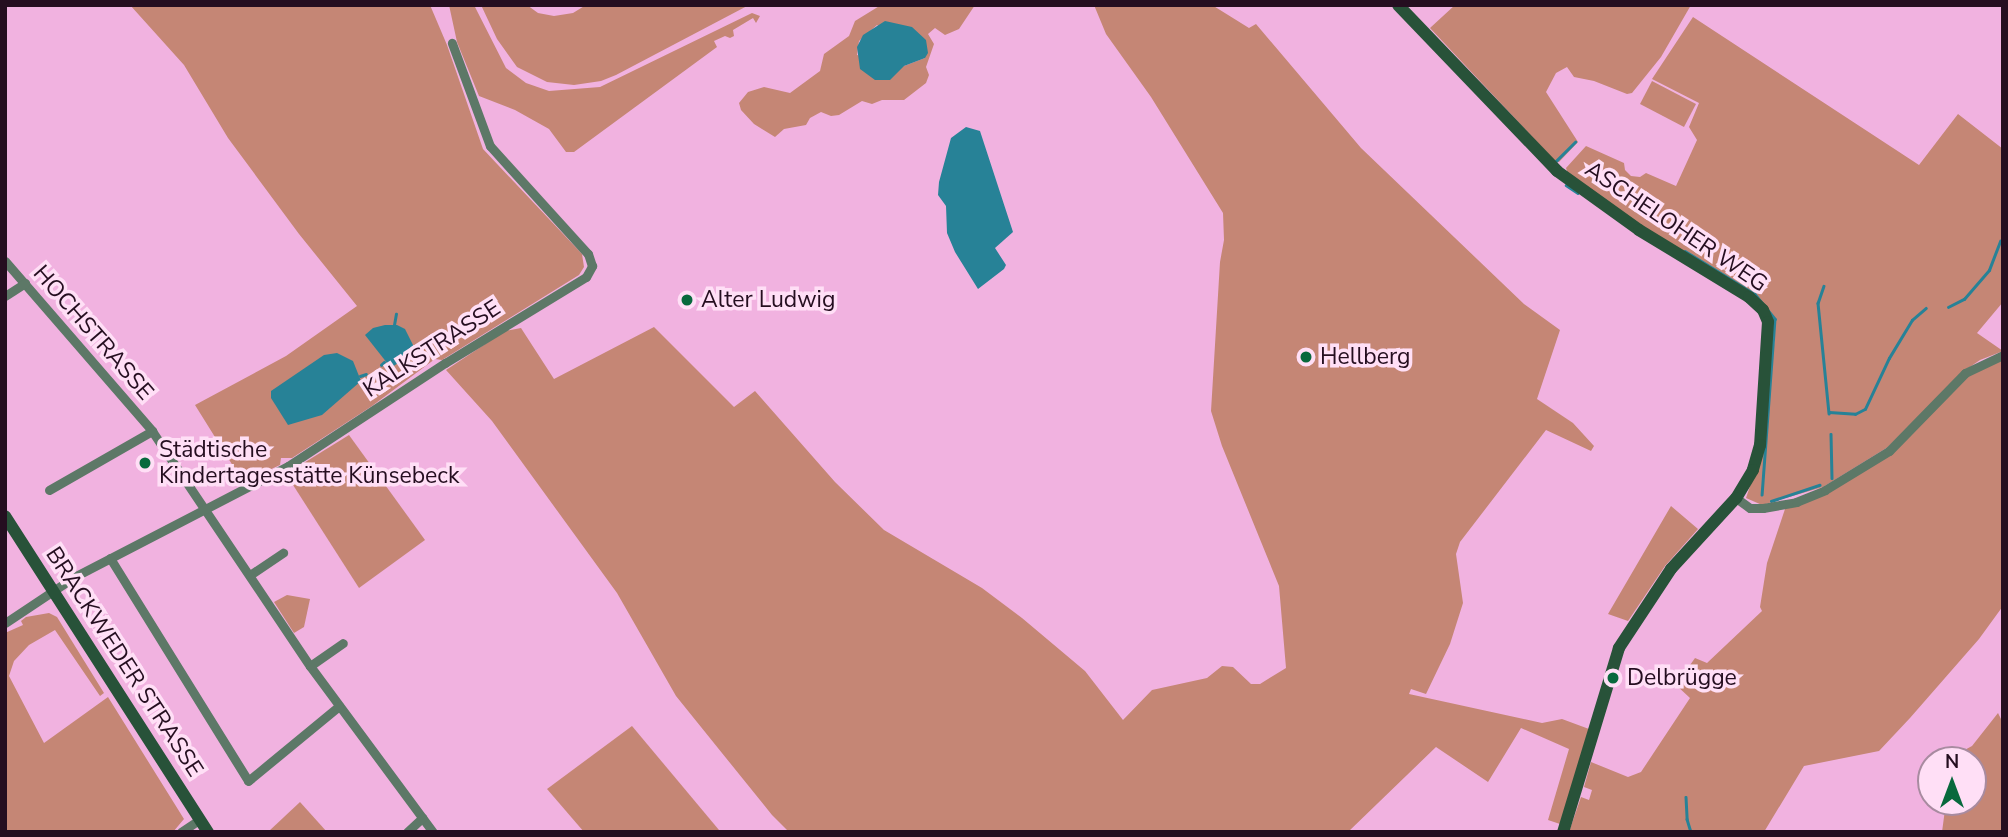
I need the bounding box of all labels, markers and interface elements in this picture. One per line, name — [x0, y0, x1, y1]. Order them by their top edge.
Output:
street label: ASCHELOHER WEG — [1580, 156, 1772, 298]
street label: HOCHSTRASSE — [27, 260, 159, 406]
place label: Alter Ludwig — [701, 286, 835, 314]
marker: Alter Ludwig — [679, 292, 695, 308]
street label: KALKSTRASSE — [358, 294, 506, 404]
place label: Hellberg — [1320, 343, 1411, 371]
marker: Hellberg — [1298, 349, 1314, 365]
place label: Städtische Kindertagesstätte Künsebeck — [159, 436, 460, 490]
marker: Städtische Kindertagesstätte Künsebeck — [137, 455, 153, 471]
street label: BRACKWEDER STRASSE — [39, 542, 209, 782]
place label: Delbrügge — [1627, 664, 1737, 692]
marker: Delbrügge — [1605, 670, 1621, 686]
north arrow — [1917, 746, 1987, 816]
text: N — [1945, 749, 1959, 775]

